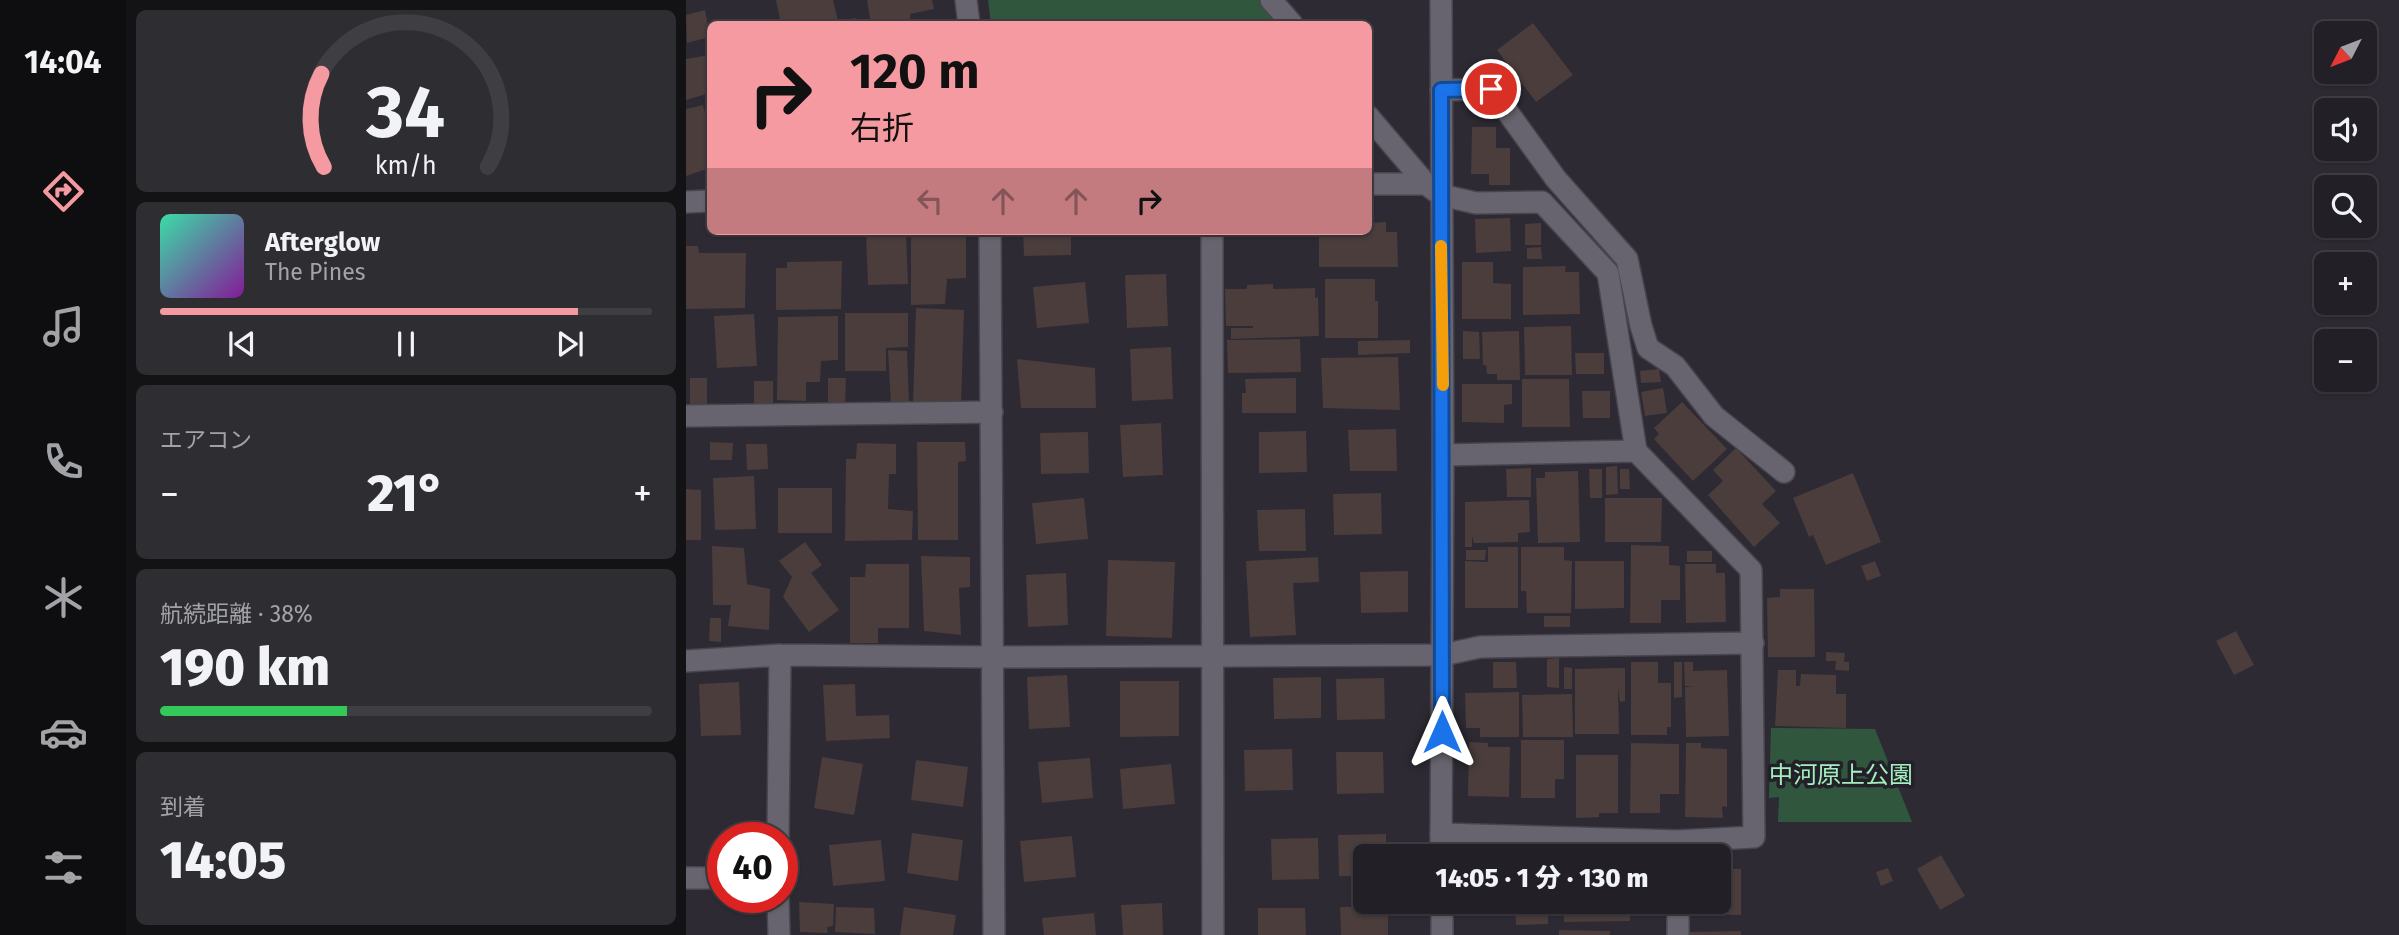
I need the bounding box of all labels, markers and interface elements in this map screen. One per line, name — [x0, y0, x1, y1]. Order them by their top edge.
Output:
north arrow — [2314, 21, 2376, 84]
map controls — [2314, 21, 2377, 392]
text: 120 m — [850, 42, 980, 101]
text: 14:04 — [24, 43, 102, 81]
icon: right — [735, 49, 826, 140]
pin — [1461, 59, 1521, 119]
text: 34 — [366, 69, 445, 156]
icon: arrive — [1472, 70, 1510, 108]
button: sound — [2314, 98, 2377, 161]
text: 右折 — [850, 109, 914, 147]
text: km/h — [375, 151, 437, 181]
icon: directions — [39, 167, 88, 216]
button: search — [2314, 175, 2377, 238]
icon: left — [911, 182, 949, 220]
icon: ahead — [984, 182, 1022, 220]
icon: ahead — [1057, 182, 1095, 220]
icon: right — [1130, 182, 1168, 220]
text: Afterglow — [265, 227, 380, 258]
button: + — [2314, 252, 2377, 315]
text: The Pines — [265, 258, 366, 286]
icon: music — [39, 302, 88, 351]
icon: previous — [223, 325, 261, 363]
icon: pause — [387, 325, 425, 363]
icon: next — [551, 325, 589, 363]
button: − — [2314, 329, 2377, 392]
text: エアコン — [160, 426, 252, 454]
icon: phone — [39, 437, 88, 486]
text: 21° — [367, 462, 445, 525]
text: − — [160, 471, 179, 517]
text: + — [633, 471, 652, 517]
icon: climate — [39, 573, 88, 622]
text: 航続距離 · 38% — [160, 600, 313, 628]
text: 190 km — [160, 636, 330, 699]
position arrow — [1405, 695, 1479, 769]
icon: car — [39, 708, 88, 757]
park label: 中河原上公園 — [1769, 761, 1913, 789]
text: 到着 — [160, 793, 206, 821]
speed limit sign: 40 — [707, 822, 798, 913]
text: 14:05 — [160, 829, 286, 892]
icon: filters — [39, 843, 88, 892]
text: 14:05 · 1 分 · 130 m — [1436, 863, 1648, 894]

